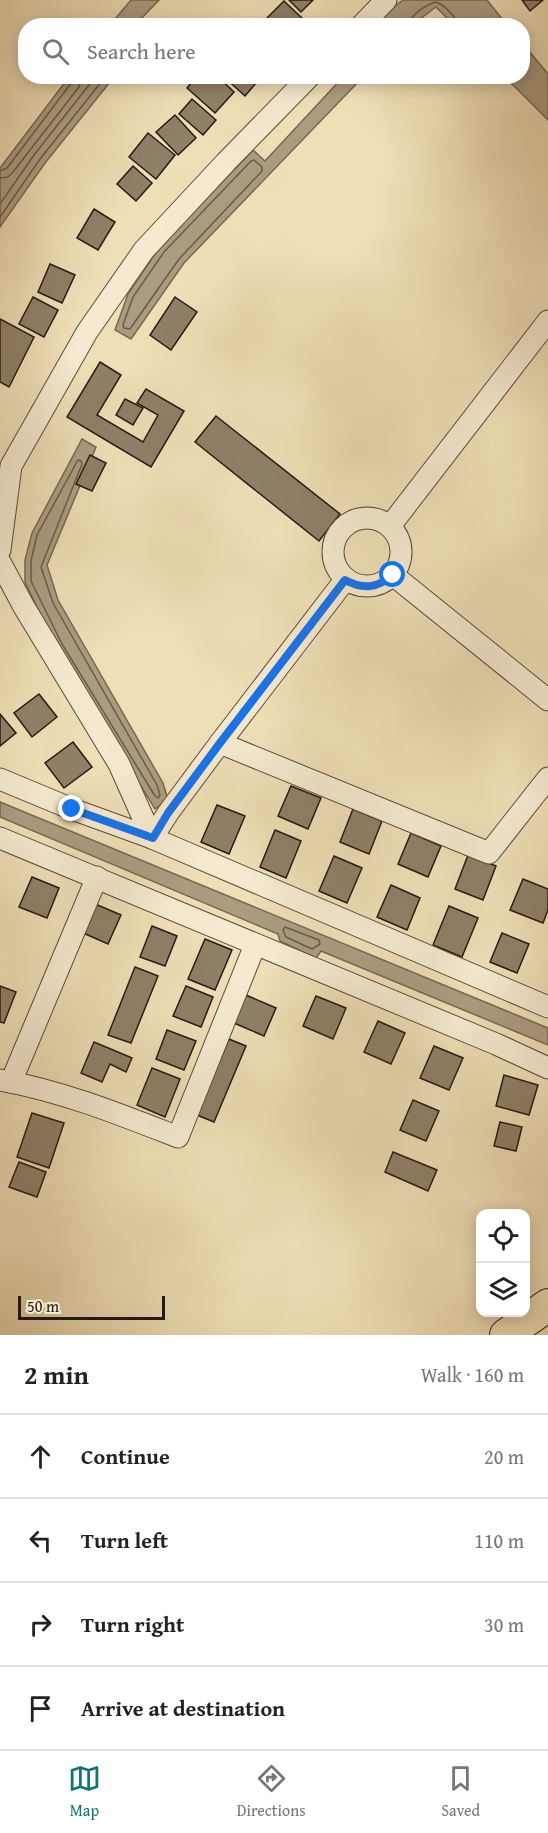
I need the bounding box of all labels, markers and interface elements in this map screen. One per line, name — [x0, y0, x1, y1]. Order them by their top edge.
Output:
search box — [18, 18, 530, 84]
icon: search — [39, 35, 72, 68]
text: Search here — [87, 35, 196, 67]
route start — [379, 561, 405, 587]
route end — [58, 795, 84, 821]
map controls — [476, 1209, 530, 1317]
button: locate — [476, 1209, 530, 1263]
button: layers — [476, 1263, 530, 1317]
scale bar — [18, 1293, 165, 1320]
text: 50 m — [27, 1294, 59, 1318]
text: 2 min — [24, 1355, 89, 1394]
text: Walk · 160 m — [421, 1360, 524, 1389]
icon: ahead — [24, 1440, 57, 1473]
text: Continue — [81, 1440, 170, 1472]
text: 20 m — [484, 1442, 524, 1471]
icon: left — [24, 1524, 57, 1557]
text: Turn left — [81, 1524, 168, 1556]
text: 110 m — [474, 1526, 524, 1555]
icon: right — [24, 1608, 57, 1641]
text: Turn right — [81, 1608, 184, 1640]
text: 30 m — [484, 1610, 524, 1639]
icon: arrive — [24, 1692, 57, 1725]
text: Arrive at destination — [81, 1692, 285, 1724]
tab: Map — [68, 1762, 101, 1822]
tab: Directions — [237, 1762, 306, 1822]
tab: Saved — [441, 1762, 480, 1822]

